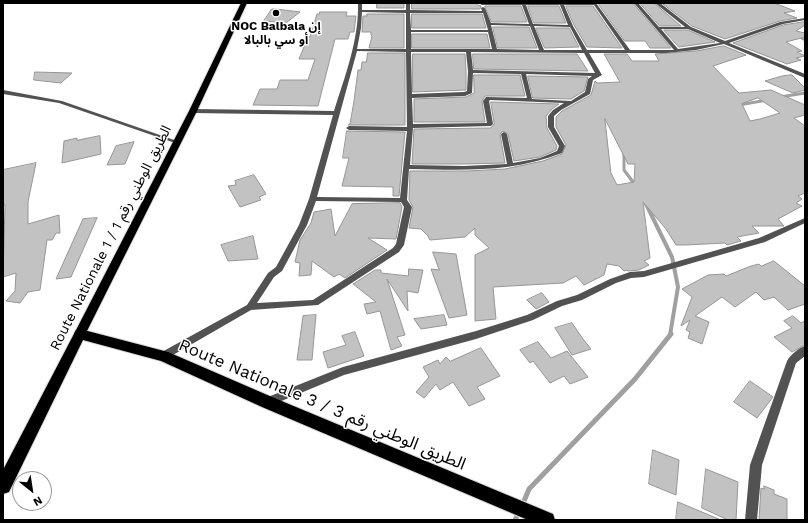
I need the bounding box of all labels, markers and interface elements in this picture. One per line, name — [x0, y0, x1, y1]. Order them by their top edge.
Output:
marker: NOC Balbala إن أو سي بالبالا — [271, 8, 281, 18]
place label: NOC Balbala إن أو سي بالبالا — [231, 19, 321, 47]
street label: Route Nationale 1 / الطريق الوطني رقم 1 — [47, 123, 175, 353]
street label: Route Nationale 3 / الطريق الوطني رقم 3 — [175, 335, 469, 475]
north arrow — [12, 471, 52, 511]
text: N — [31, 493, 45, 509]

